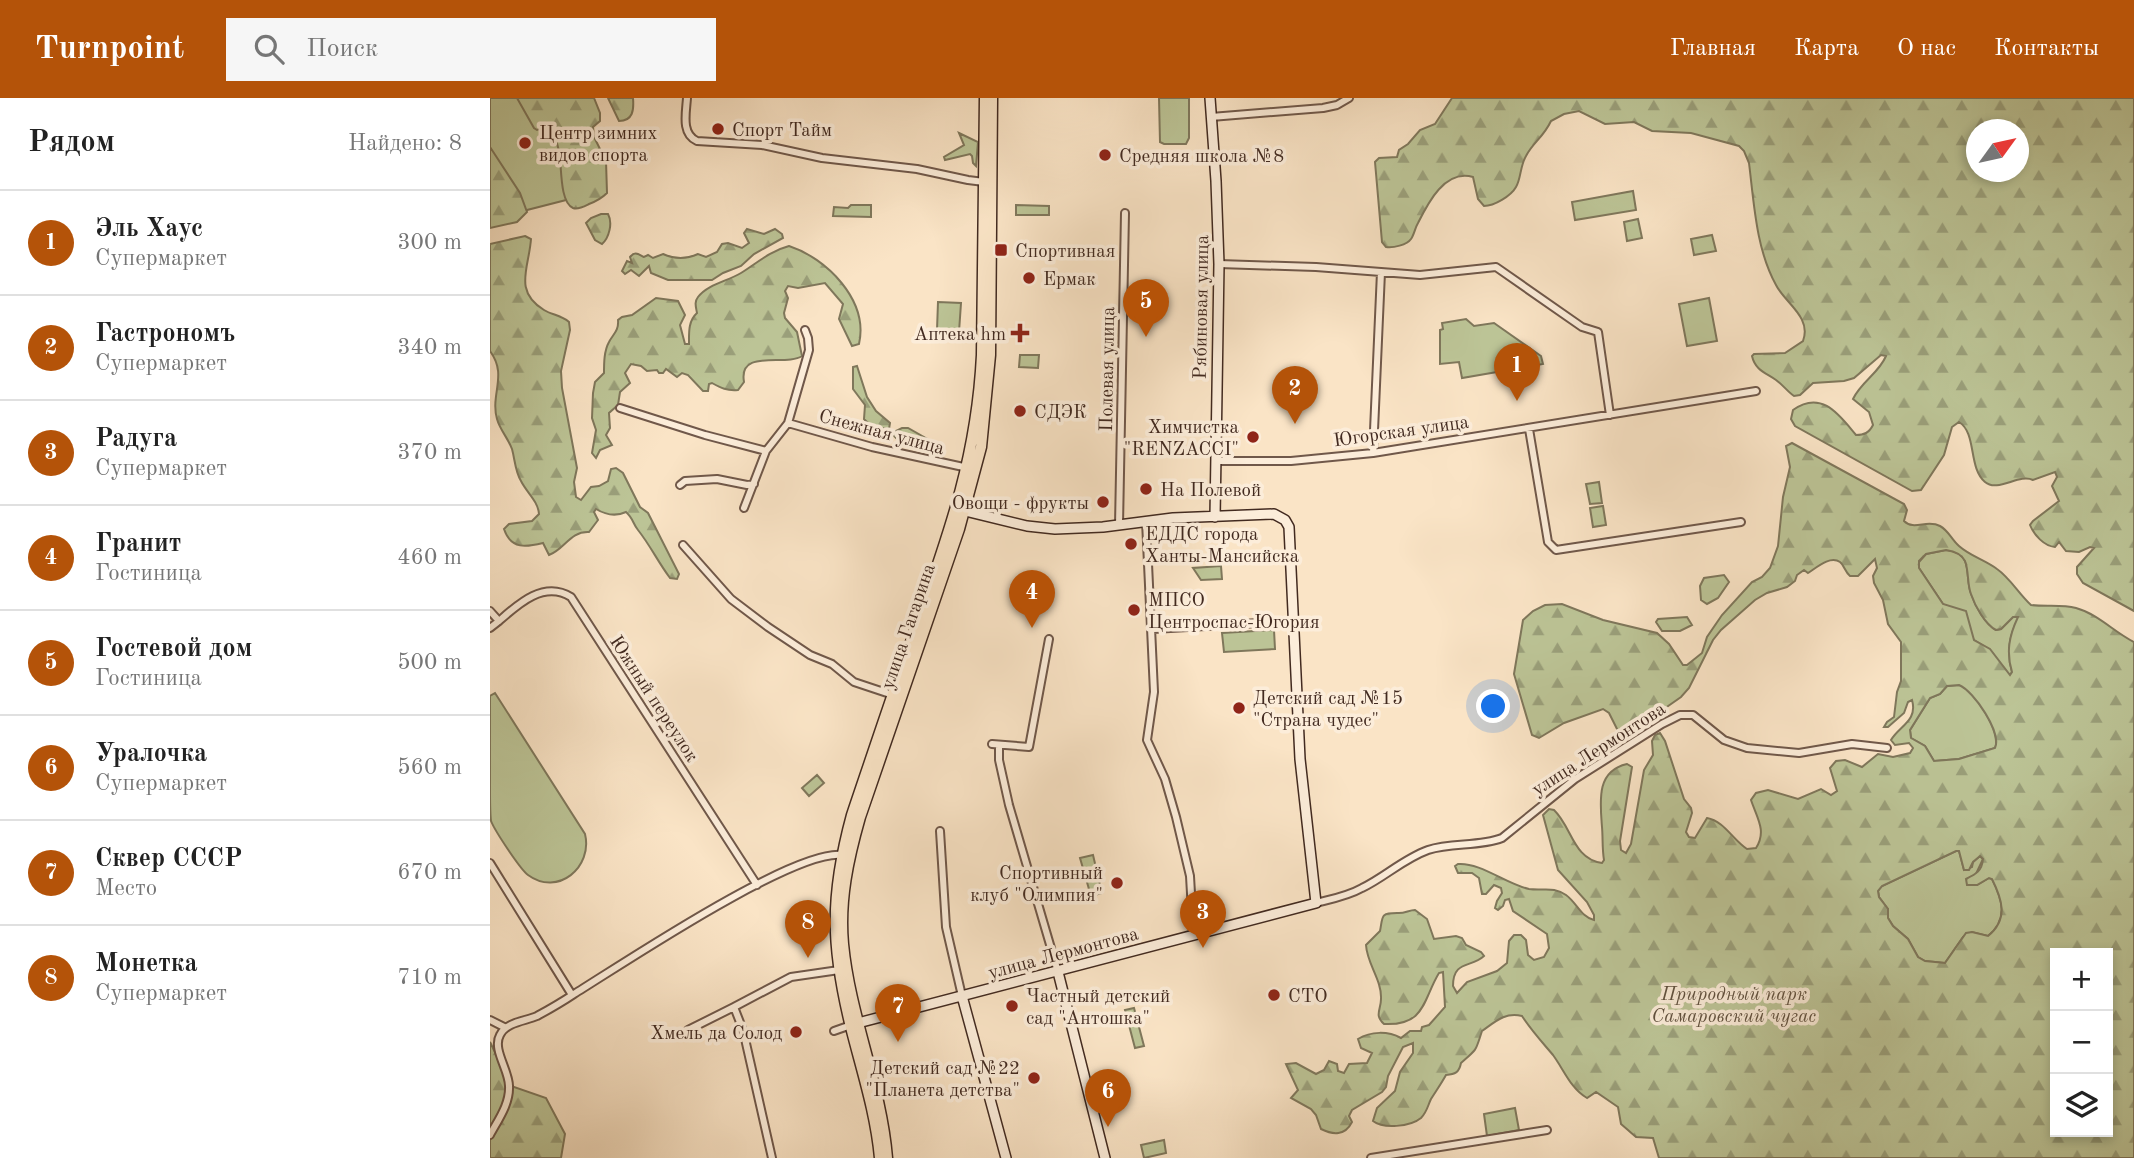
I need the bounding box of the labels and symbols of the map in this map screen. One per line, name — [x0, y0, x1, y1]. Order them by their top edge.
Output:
north arrow — [1966, 119, 2029, 182]
marker: Спорт Тайм — [710, 121, 726, 137]
place label: Спорт Тайм — [732, 122, 832, 141]
place label: Центр зимних видов спорта — [539, 125, 658, 166]
marker: Центр зимних видов спорта — [517, 135, 533, 151]
marker: Средняя школа №8 — [1097, 147, 1113, 163]
place label: Средняя школа №8 — [1119, 148, 1284, 167]
street label: Рябиновая улица — [1192, 234, 1213, 379]
marker: Спортивная — [993, 242, 1009, 258]
place label: Спортивная — [1015, 243, 1116, 262]
marker: Ермак — [1021, 270, 1037, 286]
place label: Ермак — [1043, 271, 1096, 290]
pin: 5 — [1123, 279, 1169, 337]
street label: Полевая улица — [1098, 306, 1119, 432]
marker: Аптека hm — [1012, 325, 1028, 341]
place label: Аптека hm — [914, 326, 1006, 345]
pin: 1 — [1494, 343, 1540, 401]
pin: 2 — [1272, 366, 1318, 424]
marker: СДЭК — [1012, 403, 1028, 419]
place label: СДЭК — [1034, 404, 1087, 423]
street label: Снежная улица — [817, 408, 947, 459]
street label: Югорская улица — [1332, 413, 1471, 451]
place label: Химчистка "RENZACCI" — [1124, 419, 1240, 460]
marker: Химчистка "RENZACCI" — [1245, 429, 1261, 445]
marker: На Полевой — [1138, 481, 1154, 497]
place label: На Полевой — [1160, 482, 1261, 501]
marker: Овощи - фрукты — [1095, 494, 1111, 510]
place label: Овощи - фрукты — [952, 495, 1089, 514]
place label: ЕДДС города Ханты-Мансийска — [1145, 526, 1300, 567]
marker: ЕДДС города Ханты-Мансийска — [1123, 536, 1139, 552]
street label: улица Гагарина — [879, 561, 940, 692]
pin: 4 — [1009, 570, 1055, 628]
place label: МПСО Центроспас-Югория — [1148, 592, 1320, 633]
marker: МПСО Центроспас-Югория — [1126, 602, 1142, 618]
street label: Южный переулок — [605, 633, 701, 766]
your location — [1476, 689, 1510, 723]
place label: Детский сад №15 "Страна чудес" — [1253, 690, 1403, 731]
marker: Детский сад №15 "Страна чудес" — [1231, 700, 1247, 716]
street label: улица Лермонтова — [1529, 700, 1670, 800]
place label: Спортивный клуб "Олимпия" — [970, 865, 1103, 906]
marker: Спортивный клуб "Олимпия" — [1109, 875, 1125, 891]
pin: 3 — [1180, 890, 1226, 948]
pin: 8 — [785, 900, 831, 958]
street label: улица Лермонтова — [986, 925, 1142, 984]
pin: 7 — [875, 984, 921, 1042]
park label: Природный парк Самаровский чугас — [1652, 986, 1816, 1027]
marker: СТО — [1266, 987, 1282, 1003]
place label: Частный детский сад "Антошка" — [1026, 988, 1170, 1029]
place label: СТО — [1288, 988, 1328, 1007]
marker: Частный детский сад "Антошка" — [1004, 998, 1020, 1014]
marker: Хмель да Солод — [788, 1024, 804, 1040]
place label: Хмель да Солод — [650, 1025, 783, 1044]
place label: Детский сад №22 "Планета детства" — [865, 1060, 1020, 1101]
pin: 6 — [1085, 1069, 1131, 1127]
marker: Детский сад №22 "Планета детства" — [1026, 1070, 1042, 1086]

